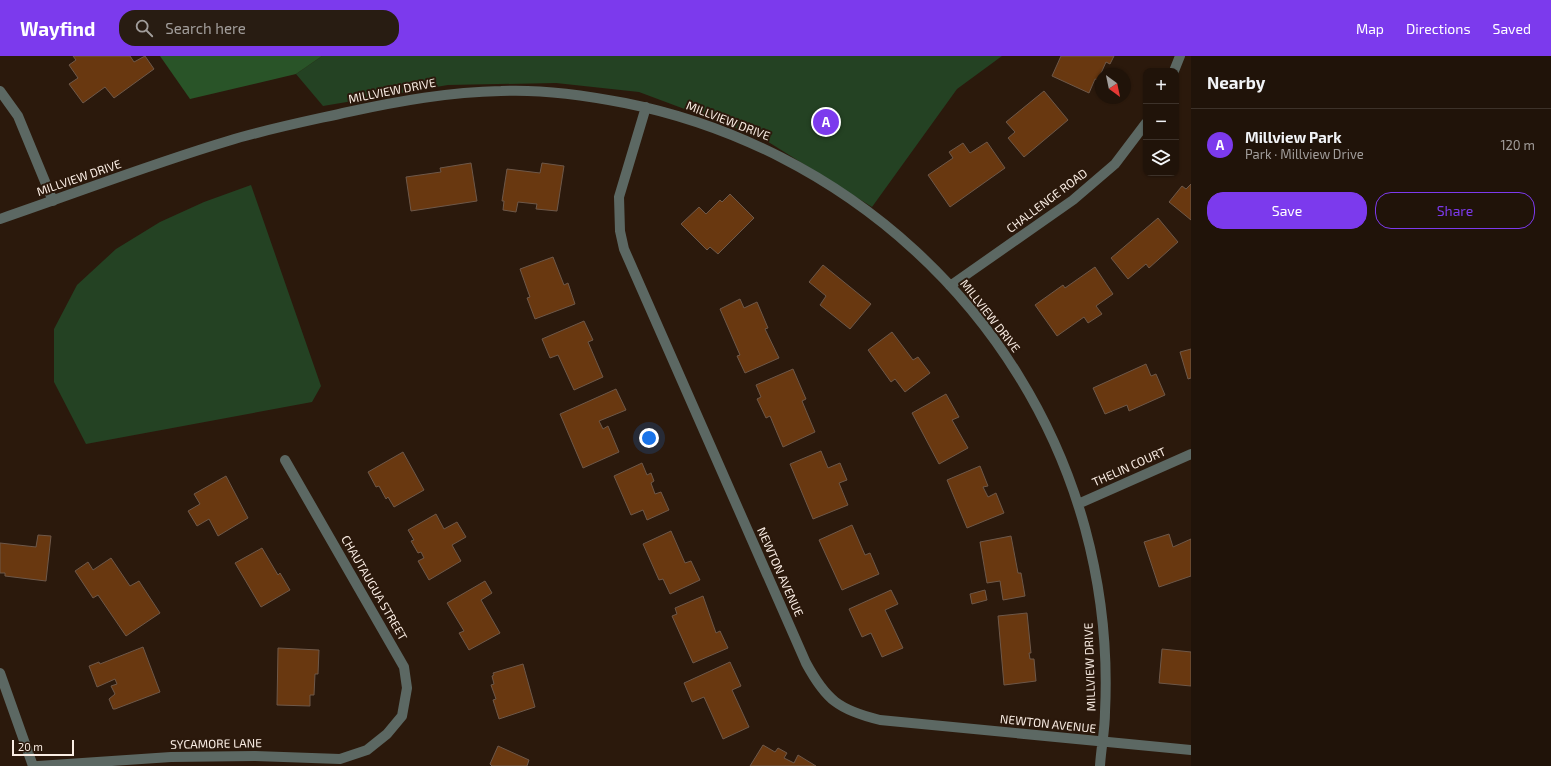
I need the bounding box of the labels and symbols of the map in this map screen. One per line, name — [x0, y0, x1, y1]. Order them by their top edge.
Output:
north arrow — [1095, 68, 1131, 104]
street label: MILLVIEW DRIVE — [347, 75, 437, 105]
street label: MILLVIEW DRIVE — [684, 98, 772, 143]
pin: A — [813, 107, 839, 137]
street label: MILLVIEW DRIVE — [34, 156, 123, 198]
street label: CHALLENGE ROAD — [1003, 165, 1090, 235]
street label: MILLVIEW DRIVE — [958, 276, 1024, 355]
your location — [639, 428, 659, 448]
street label: THELIN COURT — [1090, 444, 1168, 489]
street label: NEWTON AVENUE — [755, 525, 807, 619]
street label: CHAUTAUGUA STREET — [339, 533, 411, 642]
street label: MILLVIEW DRIVE — [1080, 622, 1098, 712]
street label: NEWTON AVENUE — [999, 711, 1097, 735]
street label: SYCAMORE LANE — [170, 735, 262, 751]
scale bar — [12, 738, 74, 757]

